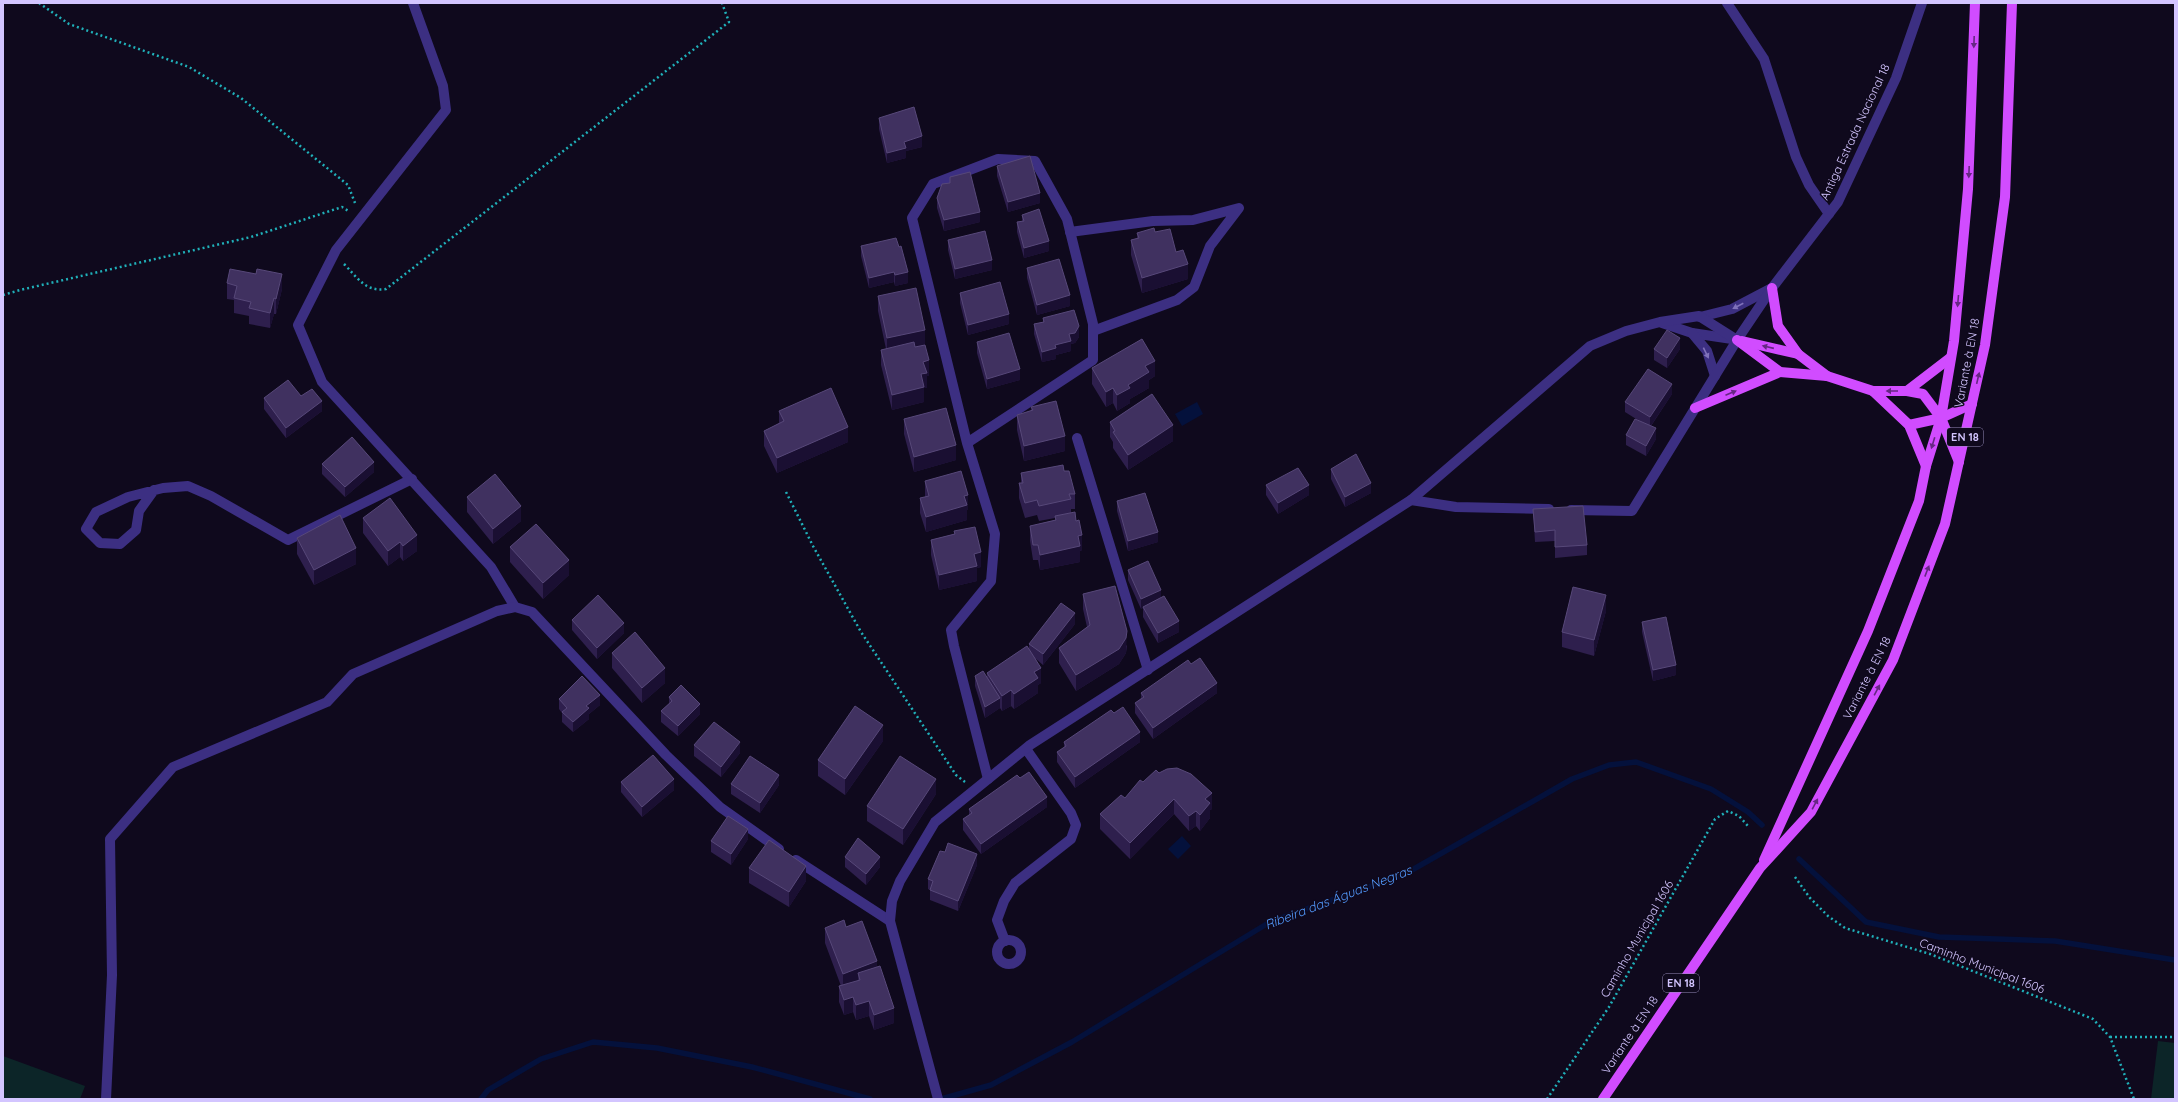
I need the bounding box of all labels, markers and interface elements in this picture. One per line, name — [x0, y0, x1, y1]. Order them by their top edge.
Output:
one-way arrow — [1971, 36, 1977, 49]
street label: Antiga Estrada Nacional 18 — [1816, 61, 1893, 202]
one-way arrow — [1966, 166, 1972, 179]
one-way arrow — [1955, 295, 1961, 307]
one-way arrow — [1732, 303, 1743, 309]
street label: Variante à EN 18 — [1950, 317, 1983, 409]
one-way arrow — [1762, 344, 1775, 350]
one-way arrow — [1703, 347, 1709, 359]
one-way arrow — [1975, 371, 1981, 383]
one-way arrow — [1885, 388, 1898, 394]
one-way arrow — [1725, 390, 1736, 396]
road number: EN 18 — [1947, 428, 1983, 446]
one-way arrow — [1930, 437, 1936, 449]
one-way arrow — [1925, 564, 1931, 576]
street label: Variante à EN 18 — [1839, 634, 1894, 722]
one-way arrow — [1873, 684, 1880, 696]
one-way arrow — [1811, 799, 1818, 810]
water label: Ribeira das Águas Negras — [1262, 861, 1415, 932]
street label: Caminho Municipal 1606 — [1597, 877, 1677, 1000]
street label: Caminho Municipal 1606 — [1917, 935, 2047, 997]
road number: EN 18 — [1663, 974, 1699, 992]
street label: Variante à EN 18 — [1598, 993, 1661, 1077]

